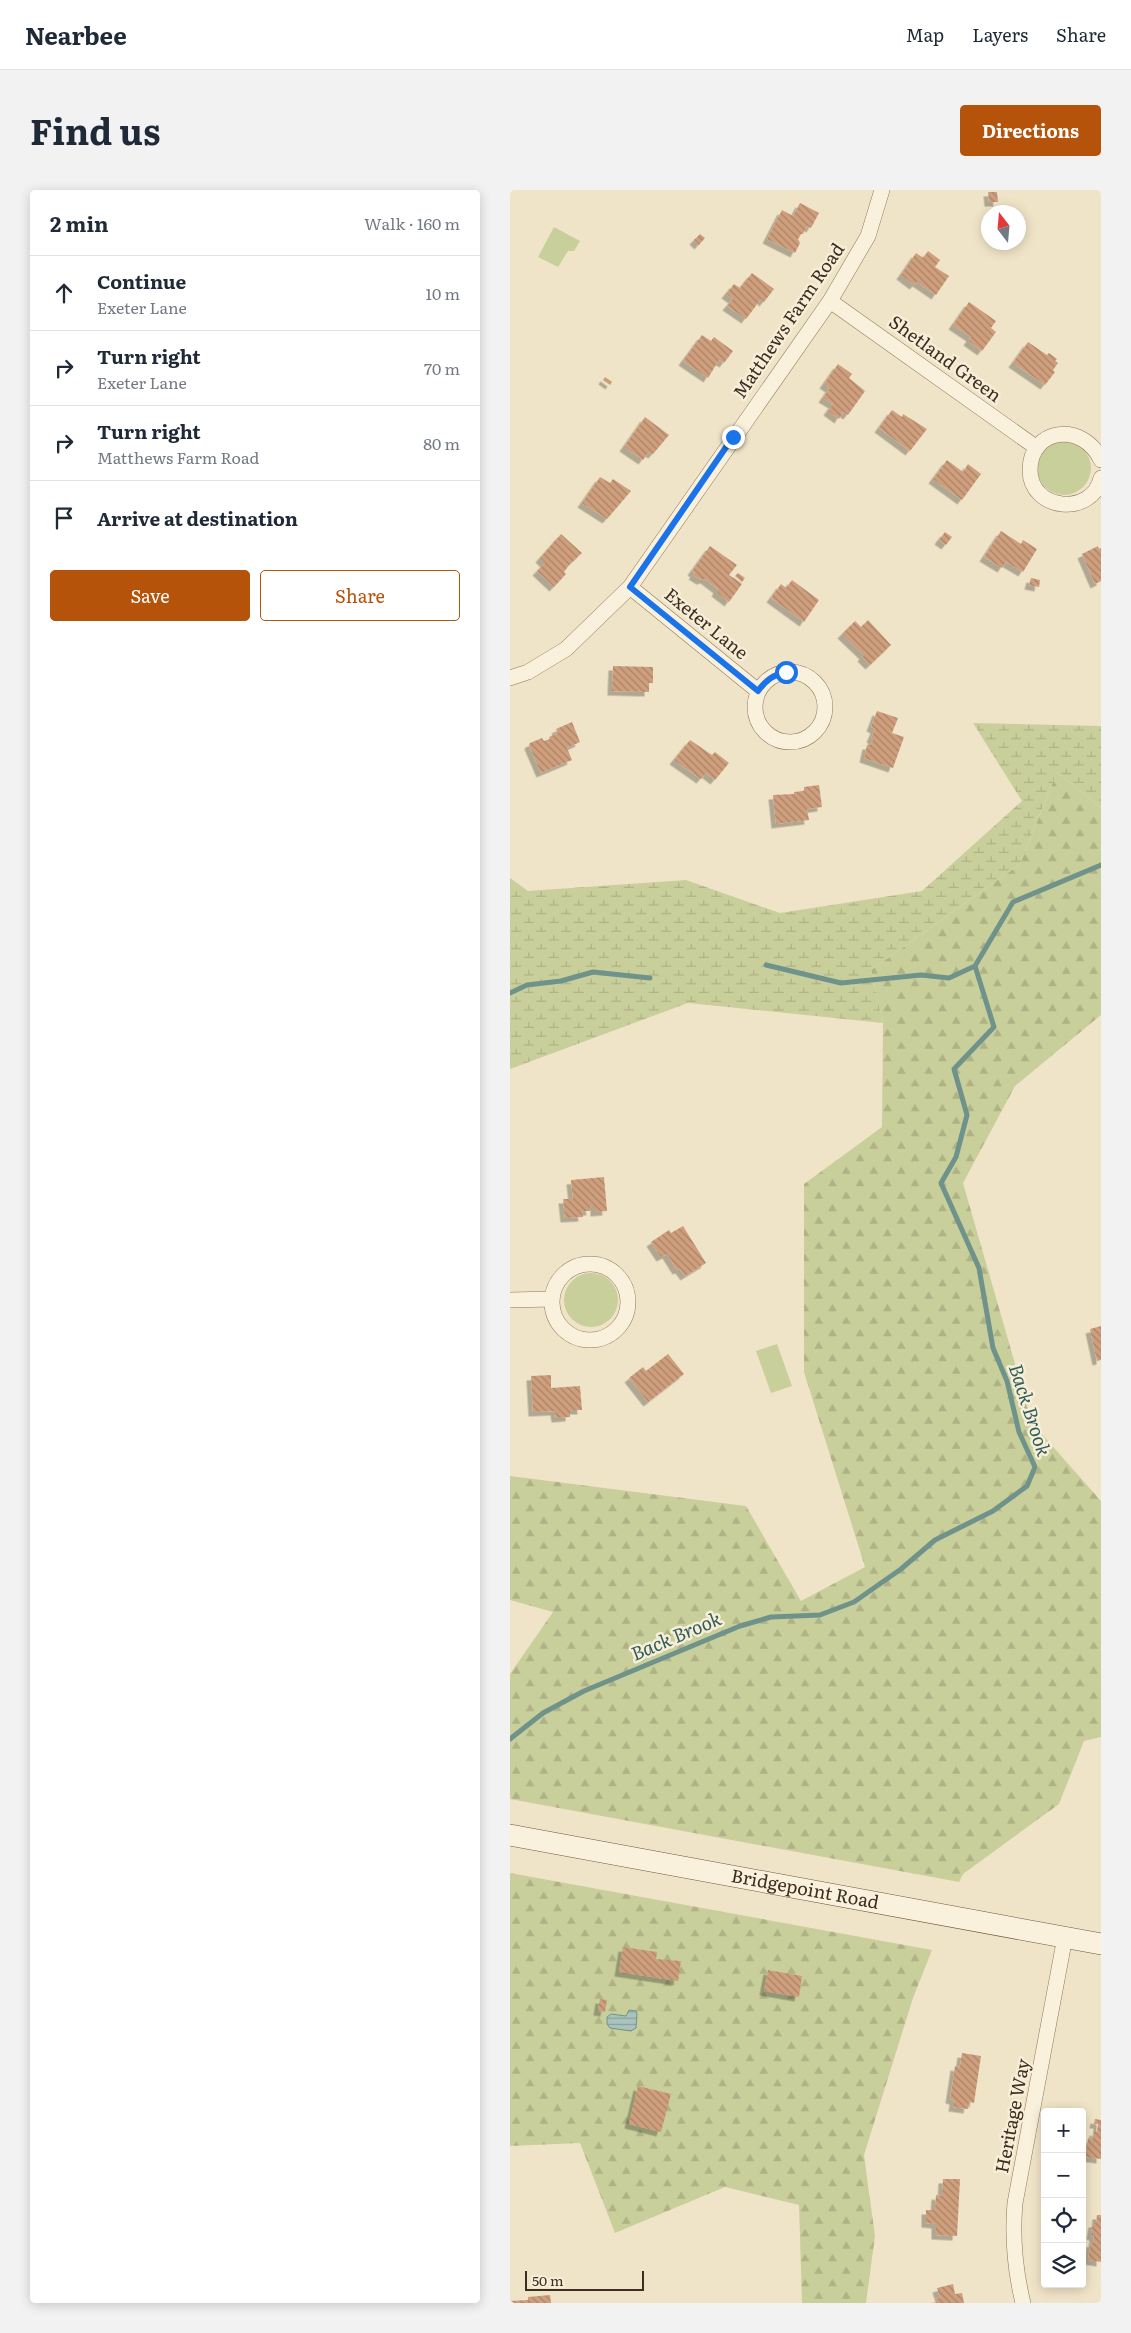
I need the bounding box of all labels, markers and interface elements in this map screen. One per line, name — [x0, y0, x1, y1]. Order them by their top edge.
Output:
text: Nearbee — [25, 17, 127, 52]
text: Map — [906, 21, 944, 48]
text: Layers — [972, 21, 1028, 48]
text: Share — [1056, 21, 1106, 48]
text: Find us — [30, 104, 160, 156]
button: Directions — [960, 105, 1101, 156]
north arrow — [981, 205, 1026, 250]
text: 2 min — [50, 207, 109, 238]
text: Walk · 160 m — [364, 211, 460, 235]
street label: Matthews Farm Road — [726, 237, 850, 403]
text: Continue — [97, 267, 186, 295]
icon: ahead — [50, 279, 78, 307]
text: 10 m — [426, 281, 460, 305]
text: Exeter Lane — [97, 295, 187, 319]
street label: Shetland Green — [884, 308, 1008, 408]
text: Turn right — [97, 342, 201, 370]
icon: right — [50, 354, 78, 382]
text: 70 m — [424, 356, 460, 380]
text: Exeter Lane — [97, 370, 187, 394]
text: Turn right — [97, 417, 201, 445]
route end — [722, 426, 745, 449]
icon: right — [50, 429, 78, 457]
text: 80 m — [423, 431, 460, 455]
text: Matthews Farm Road — [97, 445, 259, 469]
icon: arrive — [50, 504, 78, 532]
text: Arrive at destination — [97, 504, 298, 532]
button: Save — [50, 570, 250, 621]
button: Share — [260, 570, 460, 621]
street label: Exeter Lane — [659, 581, 755, 665]
route start — [775, 661, 798, 684]
water label: Back Brook — [1003, 1360, 1059, 1460]
water label: Back Brook — [626, 1603, 726, 1667]
street label: Bridgepoint Road — [729, 1861, 881, 1915]
street label: Heritage Way — [987, 2056, 1036, 2175]
map controls — [1041, 2108, 1086, 2288]
button: + — [1041, 2108, 1086, 2153]
button: − — [1041, 2153, 1086, 2198]
button: locate — [1041, 2198, 1086, 2243]
button: layers — [1041, 2243, 1086, 2288]
scale bar — [525, 2268, 644, 2291]
text: 50 m — [532, 2270, 564, 2290]

